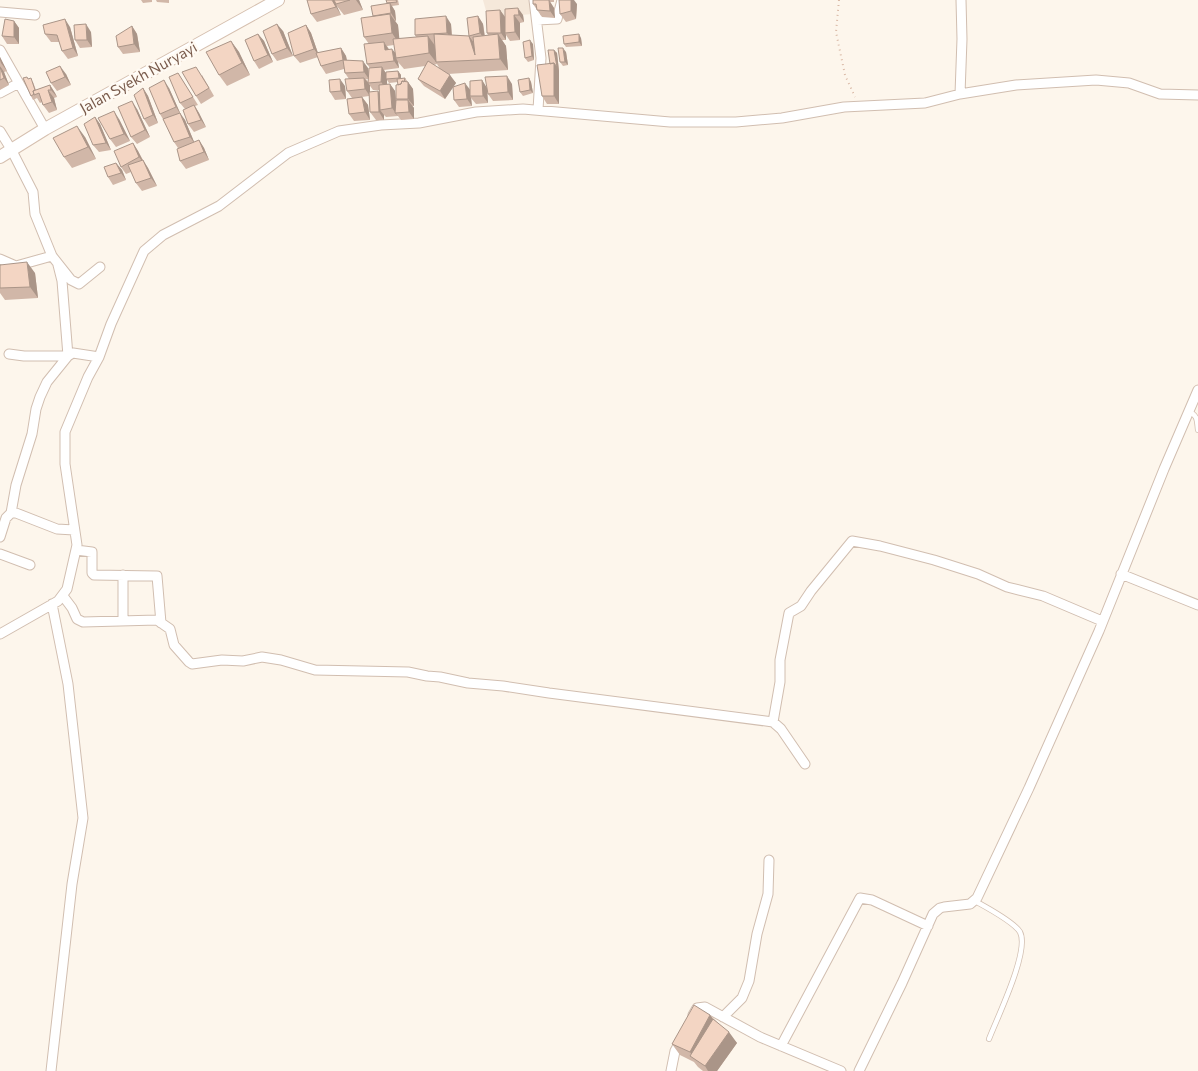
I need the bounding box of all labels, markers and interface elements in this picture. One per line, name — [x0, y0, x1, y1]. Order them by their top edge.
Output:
street label: Jalan Syekh Nuryayi — [76, 37, 200, 117]

